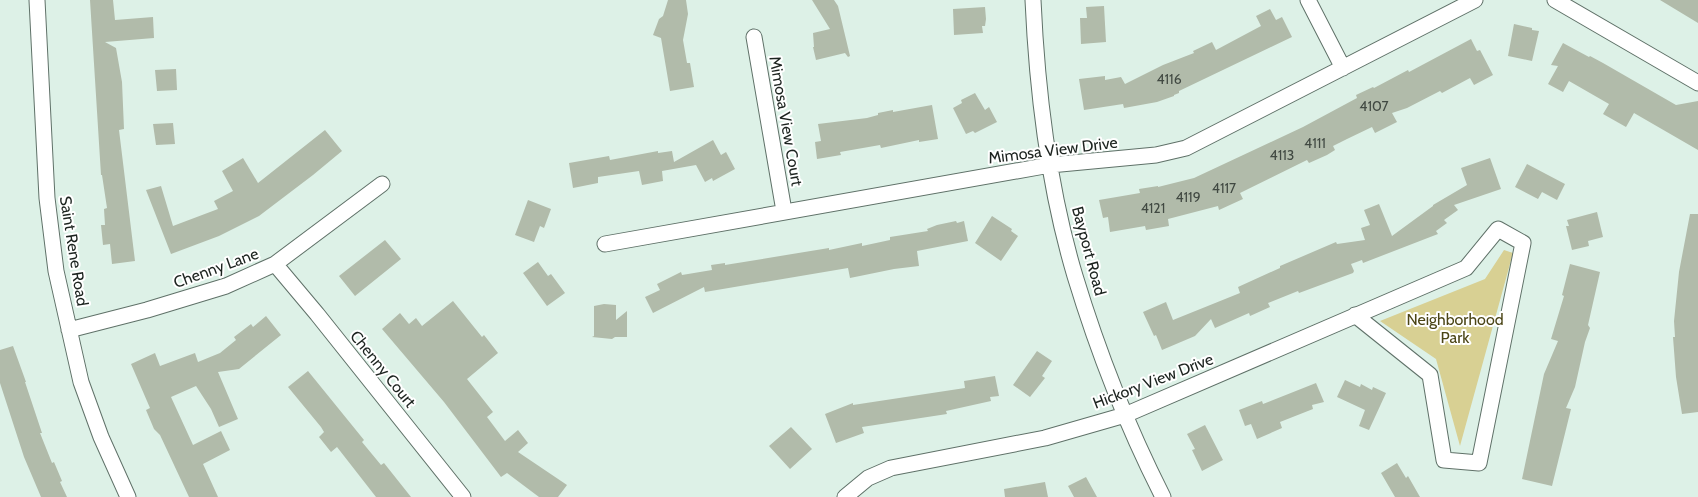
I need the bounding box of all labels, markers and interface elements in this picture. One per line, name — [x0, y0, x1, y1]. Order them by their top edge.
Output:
street label: Mimosa View Court — [765, 55, 807, 188]
house number: 4116 — [1156, 70, 1182, 88]
house number: 4107 — [1359, 97, 1389, 115]
street label: Mimosa View Drive — [987, 133, 1119, 167]
house number: 4111 — [1304, 134, 1326, 152]
house number: 4113 — [1270, 146, 1294, 164]
house number: 4117 — [1212, 179, 1236, 197]
house number: 4119 — [1175, 188, 1201, 206]
street label: Saint Rene Road — [56, 195, 92, 307]
house number: 4121 — [1141, 199, 1165, 217]
street label: Bayport Road — [1068, 204, 1110, 298]
street label: Chenny Lane — [171, 244, 261, 292]
park label: Neighborhood Park — [1406, 310, 1504, 347]
street label: Chenny Court — [346, 327, 420, 412]
street label: Hickory View Drive — [1090, 349, 1216, 413]

